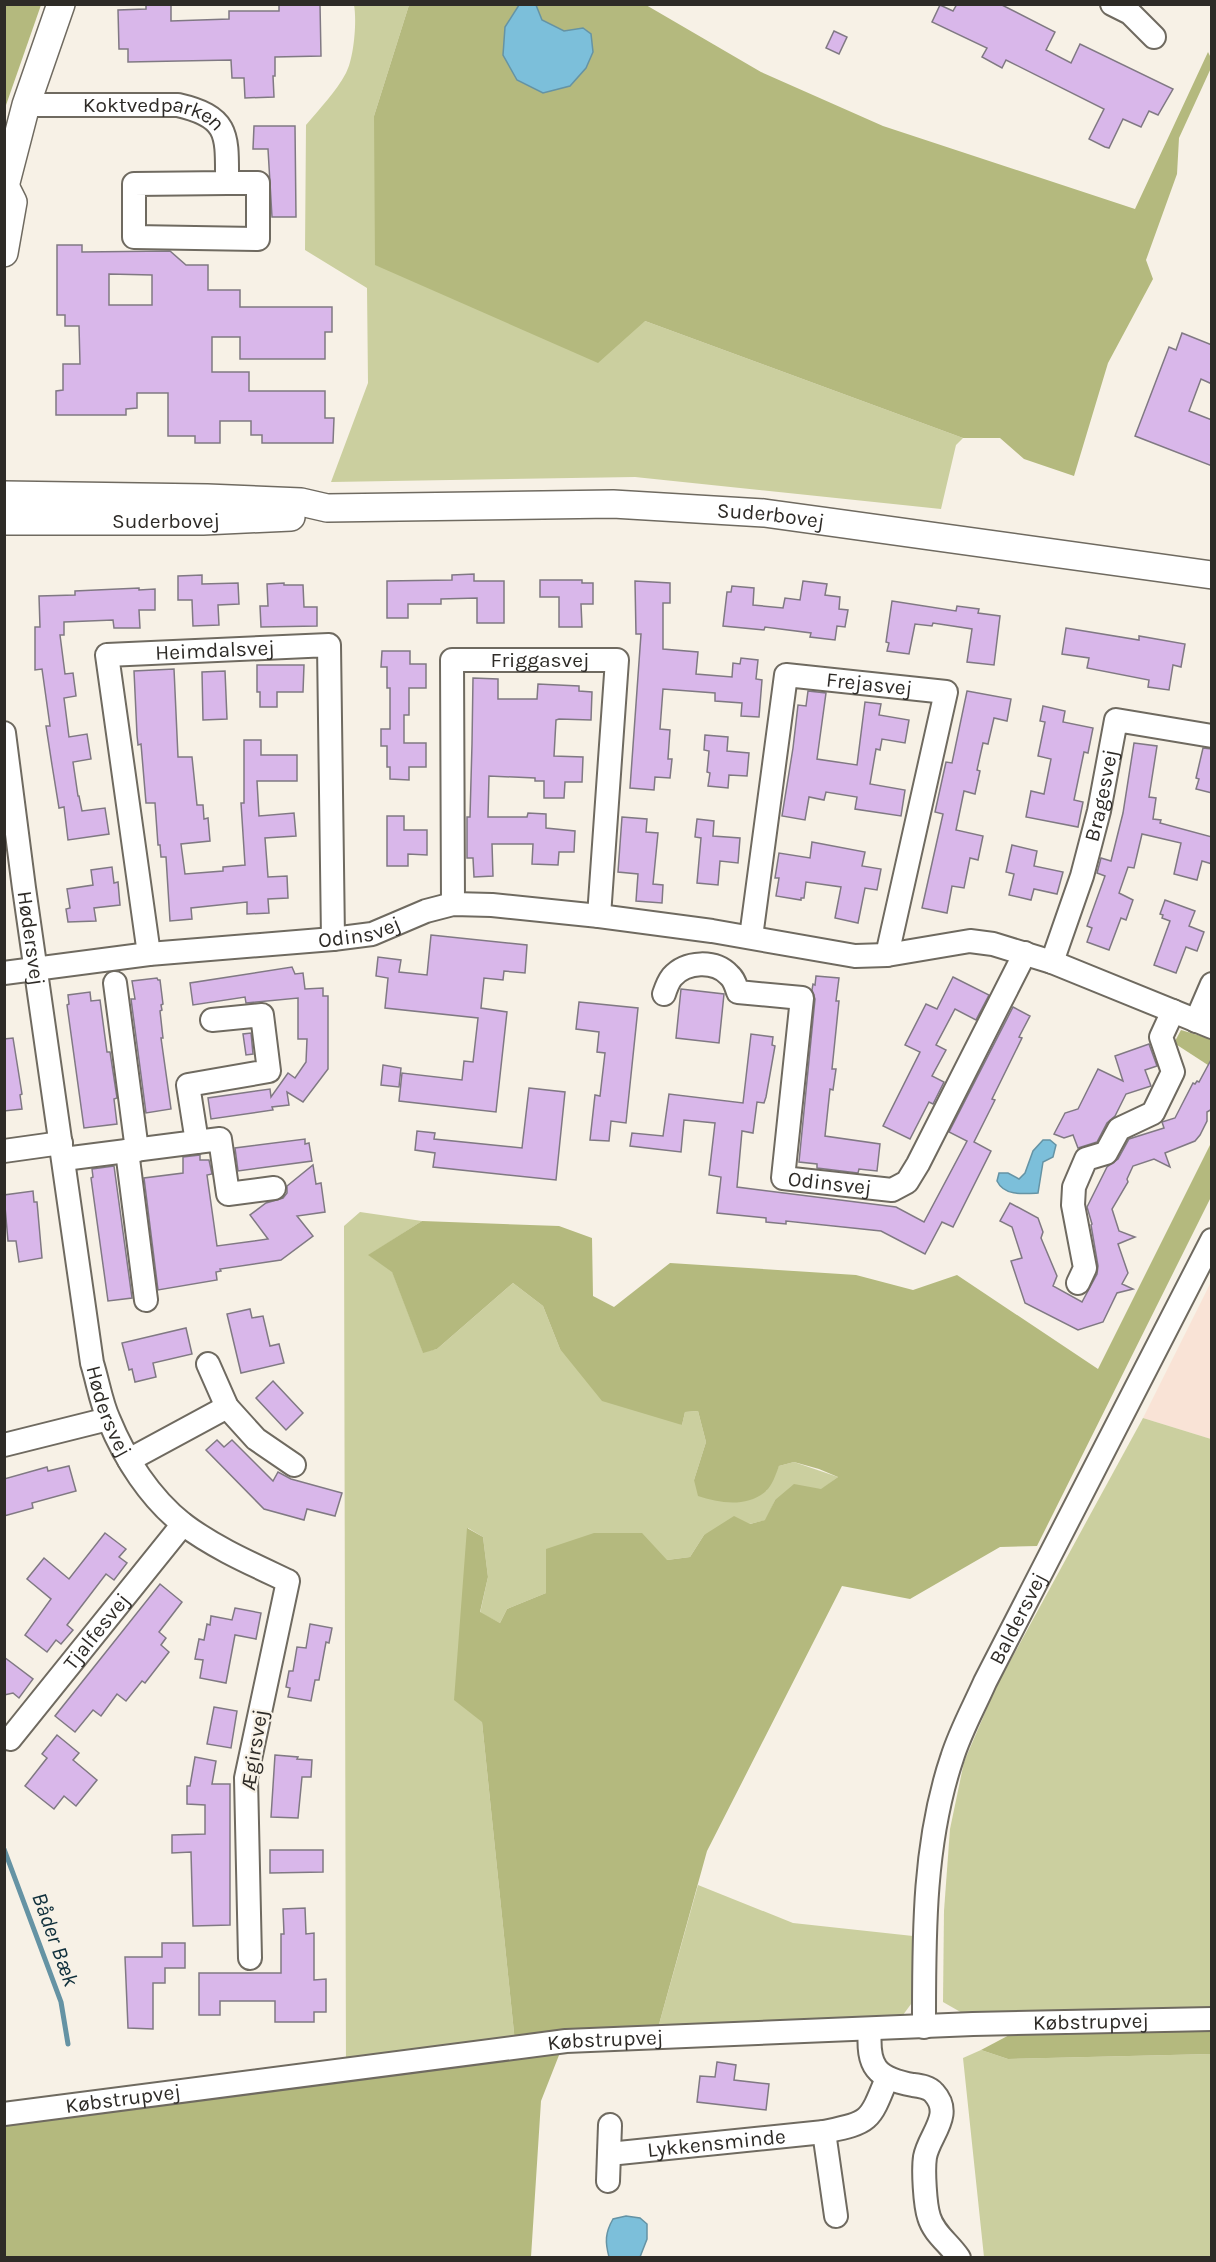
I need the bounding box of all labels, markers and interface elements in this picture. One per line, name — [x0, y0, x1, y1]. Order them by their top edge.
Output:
street label: Koktvedparken — [83, 92, 230, 135]
street label: Suderbovej — [716, 498, 826, 533]
street label: Suderbovej — [112, 508, 221, 533]
street label: Heimdalsvej — [155, 635, 275, 665]
street label: Friggasvej — [490, 648, 590, 672]
street label: Frejasvej — [825, 667, 914, 700]
street label: Bragesvej — [1079, 747, 1122, 844]
street label: Hødersvej — [13, 889, 50, 987]
street label: Odinsvej — [317, 911, 404, 952]
street label: Odinsvej — [787, 1167, 873, 1200]
street label: Hødersvej — [81, 1363, 136, 1461]
street label: Baldersvej — [984, 1568, 1051, 1669]
street label: Tjalfesvej — [58, 1588, 135, 1675]
street label: Ægirsvej — [236, 1707, 272, 1793]
water label: Båder Bæk — [26, 1889, 84, 1991]
street label: Købstrupvej — [1033, 2008, 1149, 2035]
street label: Købstrupvej — [546, 2025, 664, 2055]
street label: Købstrupvej — [64, 2079, 182, 2118]
street label: Lykkensminde — [646, 2124, 787, 2162]

